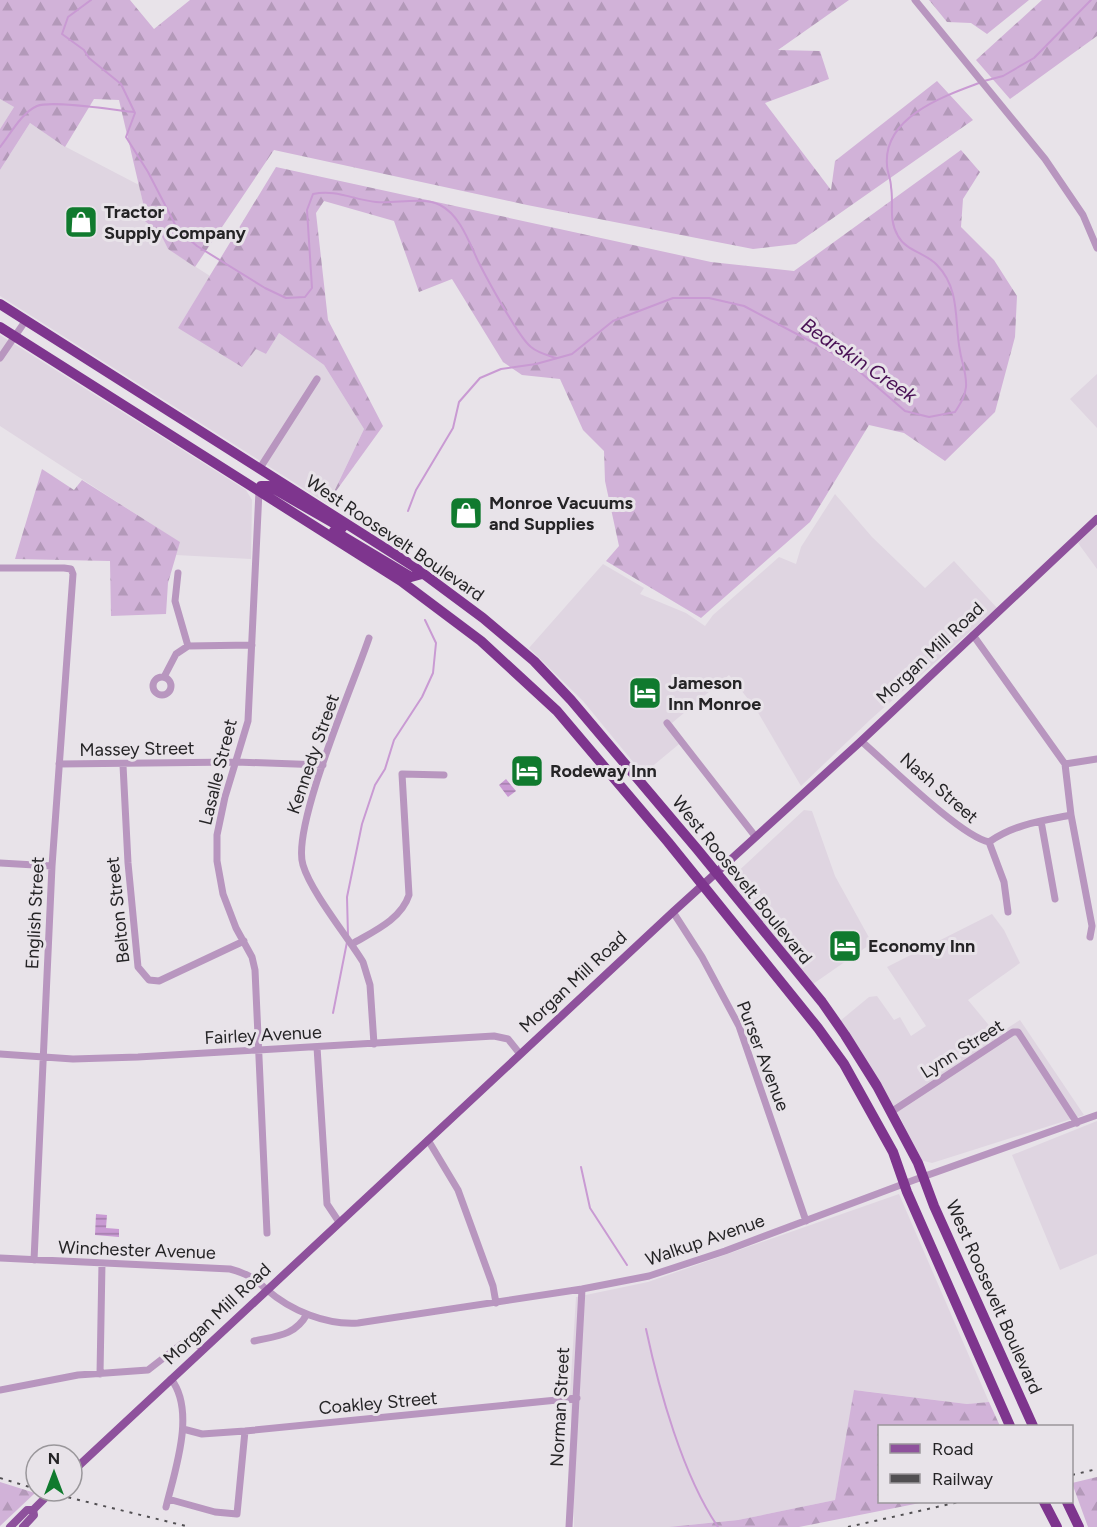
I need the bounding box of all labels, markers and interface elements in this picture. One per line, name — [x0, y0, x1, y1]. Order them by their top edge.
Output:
place label: Tractor Supply Company — [104, 201, 246, 244]
shop icon: Tractor Supply Company — [63, 204, 99, 240]
water label: Bearskin Creek — [797, 312, 922, 408]
street label: West Roosevelt Boulevard — [302, 470, 488, 606]
place label: Monroe Vacuums and Supplies — [489, 492, 633, 535]
shop icon: Monroe Vacuums and Supplies — [448, 495, 484, 531]
street label: Morgan Mill Road — [872, 597, 988, 709]
place label: Jameson Inn Monroe — [668, 672, 761, 715]
hotel icon: Jameson Inn Monroe — [627, 675, 663, 711]
street label: Kennedy Street — [282, 691, 344, 817]
street label: Lasalle Street — [194, 716, 242, 827]
street label: Massey Street — [79, 737, 195, 761]
street label: Nash Street — [895, 748, 983, 828]
hotel icon: Rodeway Inn — [509, 753, 545, 789]
place label: Rodeway Inn — [550, 760, 657, 782]
street label: West Roosevelt Boulevard — [667, 791, 817, 969]
street label: English Street — [21, 856, 49, 970]
street label: Belton Street — [101, 856, 135, 964]
street label: Morgan Mill Road — [515, 926, 631, 1038]
hotel icon: Economy Inn — [827, 928, 863, 964]
place label: Economy Inn — [868, 935, 975, 957]
street label: Purser Avenue — [732, 998, 794, 1114]
street label: Lynn Street — [916, 1015, 1008, 1083]
street label: Fairley Avenue — [204, 1021, 322, 1049]
street label: West Roosevelt Boulevard — [941, 1196, 1047, 1398]
street label: Walkup Avenue — [643, 1209, 768, 1271]
street label: Winchester Avenue — [58, 1236, 216, 1264]
street label: Morgan Mill Road — [159, 1258, 275, 1370]
street label: Norman Street — [546, 1346, 574, 1467]
street label: Coakley Street — [318, 1387, 439, 1419]
legend — [878, 1425, 1073, 1503]
text: Road — [932, 1438, 973, 1460]
north arrow — [24, 1443, 84, 1503]
text: N — [48, 1449, 60, 1468]
text: Railway — [932, 1468, 994, 1490]

